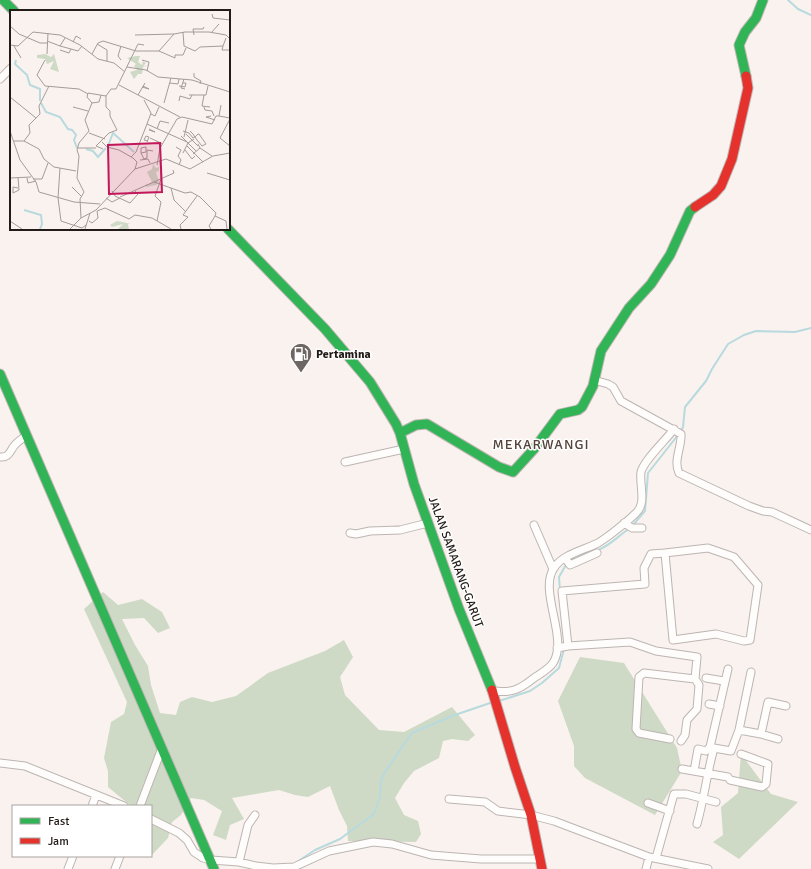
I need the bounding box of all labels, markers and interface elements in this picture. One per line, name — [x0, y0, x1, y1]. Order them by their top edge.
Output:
inset map — [10, 10, 230, 230]
fuel station icon: Pertamina — [288, 341, 314, 374]
place label: Pertamina — [316, 347, 371, 362]
district label: MEKARWANGI — [492, 436, 590, 453]
street label: JALAN SAMARANG-GARUT — [425, 495, 486, 630]
legend — [12, 805, 152, 857]
text: Fast — [48, 814, 69, 829]
text: Jam — [48, 834, 69, 849]

